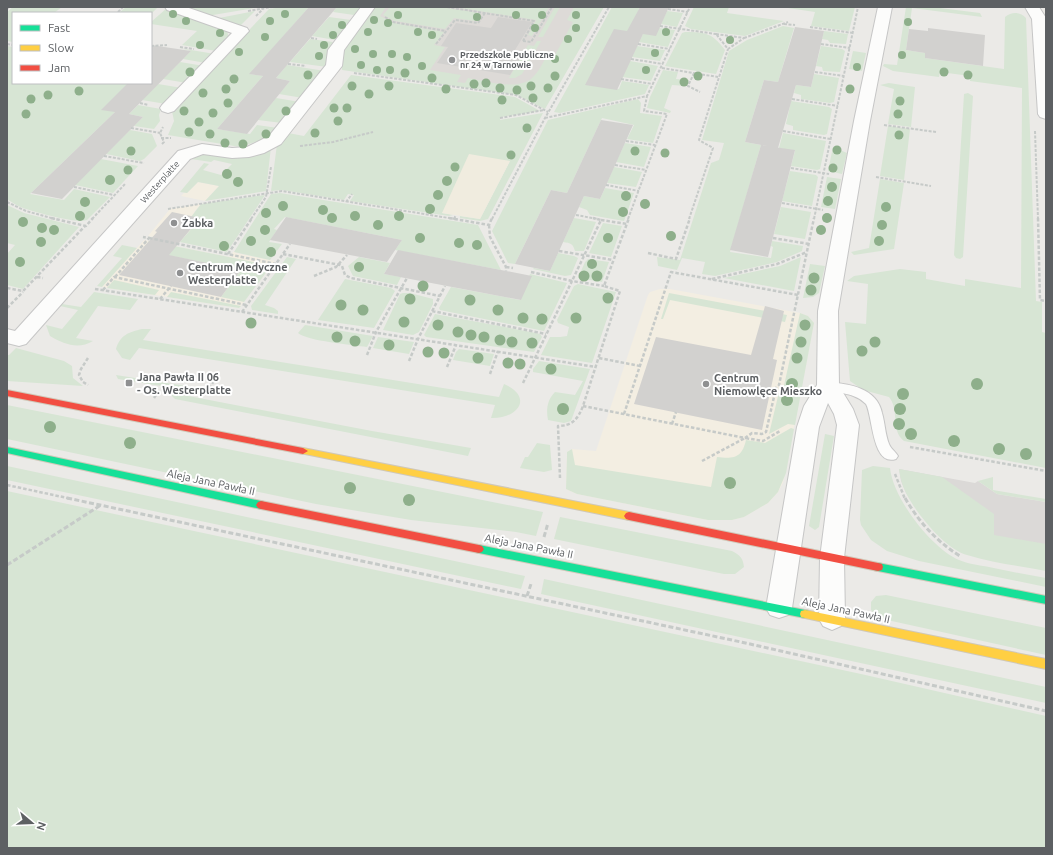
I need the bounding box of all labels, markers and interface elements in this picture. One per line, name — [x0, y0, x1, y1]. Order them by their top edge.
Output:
legend — [12, 12, 152, 84]
text: Fast — [48, 21, 70, 34]
text: Slow — [48, 41, 74, 54]
place label: Przedszkole Publiczne nr 24 w Tarnowie — [460, 50, 554, 70]
marker: Przedszkole Publiczne nr 24 w Tarnowie — [447, 55, 457, 65]
text: Jam — [48, 61, 70, 74]
street label: Westerplatte — [138, 159, 182, 205]
place label: Żabka — [182, 217, 213, 229]
marker: Żabka — [169, 218, 179, 228]
place label: Centrum Medyczne Westerplatte — [188, 261, 287, 286]
marker: Centrum Medyczne Westerplatte — [175, 268, 185, 278]
place label: Jana Pawła II 06 - Os. Westerplatte — [137, 371, 231, 396]
place label: Centrum Niemowlęce Mieszko — [714, 372, 823, 398]
marker: Jana Pawła II 06 - Os. Westerplatte — [124, 378, 134, 388]
marker: Centrum Niemowlęce Mieszko — [701, 379, 711, 389]
street label: Aleja Jana Pawła II — [166, 467, 256, 497]
street label: Aleja Jana Pawła II — [484, 532, 574, 560]
street label: Aleja Jana Pawła II — [801, 595, 891, 625]
north arrow — [12, 803, 52, 843]
text: N — [34, 820, 48, 832]

